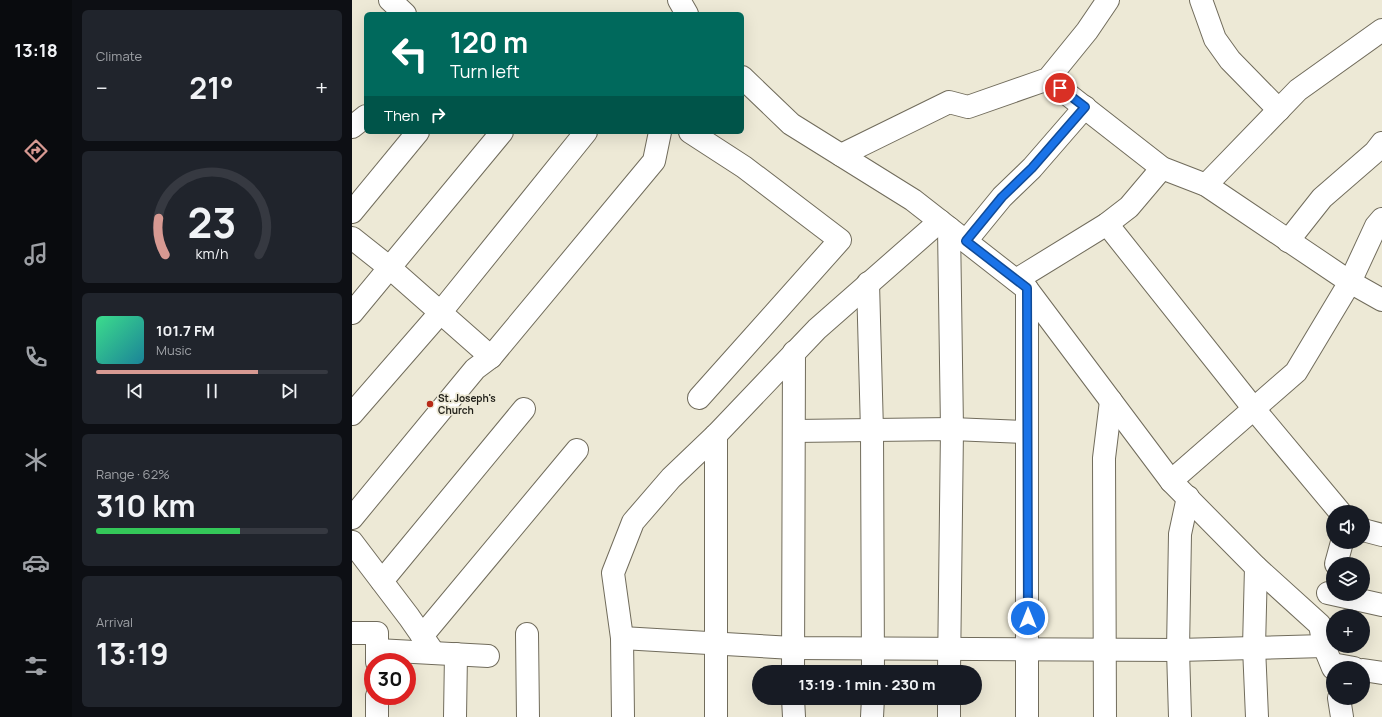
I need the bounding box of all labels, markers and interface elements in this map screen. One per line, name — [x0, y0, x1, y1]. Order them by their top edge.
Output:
text: 120 m — [450, 23, 528, 61]
icon: left — [384, 28, 436, 80]
text: 13:18 — [14, 38, 58, 62]
text: Climate — [96, 47, 142, 65]
text: Turn left — [450, 59, 520, 83]
text: 21° — [189, 67, 234, 108]
pin — [1043, 71, 1077, 105]
text: − — [96, 73, 108, 103]
text: + — [315, 73, 328, 103]
icon: arrive — [1049, 77, 1071, 99]
icon: right — [427, 104, 449, 126]
text: Then — [384, 105, 419, 126]
icon: directions — [22, 137, 50, 165]
text: 23 — [188, 194, 236, 250]
icon: music — [22, 240, 50, 268]
text: km/h — [195, 244, 229, 263]
text: 101.7 FM — [156, 320, 215, 341]
text: Music — [156, 341, 192, 359]
icon: phone — [22, 343, 50, 371]
icon: previous — [124, 380, 146, 402]
icon: pause — [201, 380, 223, 402]
icon: next — [278, 380, 300, 402]
place label: St. Joseph's Church — [438, 391, 496, 417]
marker: St. Joseph's Church — [425, 399, 435, 409]
icon: climate — [22, 446, 50, 474]
text: Range · 62% — [96, 465, 170, 483]
text: 310 km — [96, 485, 195, 526]
map controls — [1326, 505, 1370, 705]
button: sound — [1326, 505, 1370, 549]
icon: car — [22, 549, 50, 577]
button: layers — [1326, 557, 1370, 601]
position arrow — [1007, 597, 1049, 639]
button: + — [1326, 609, 1370, 653]
text: Arrival — [96, 613, 133, 631]
text: 13:19 — [96, 633, 169, 674]
icon: filters — [22, 652, 50, 680]
speed limit sign: 30 — [364, 653, 416, 705]
button: − — [1326, 661, 1370, 705]
text: 13:19 · 1 min · 230 m — [799, 674, 935, 695]

